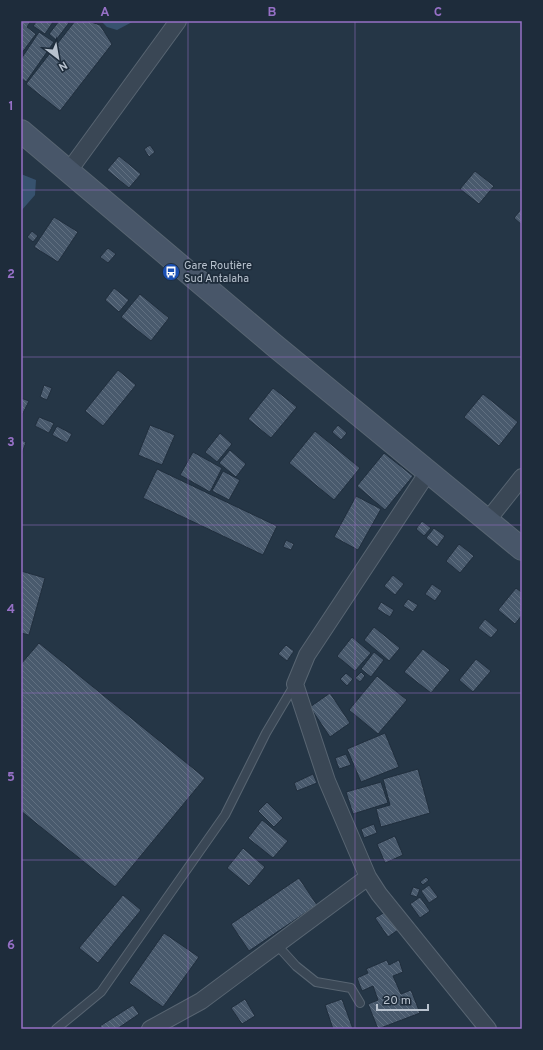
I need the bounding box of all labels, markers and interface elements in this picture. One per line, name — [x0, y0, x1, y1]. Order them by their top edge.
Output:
text: A — [100, 5, 110, 21]
text: B — [268, 5, 277, 21]
text: C — [434, 5, 442, 21]
north arrow — [38, 38, 78, 78]
text: N — [56, 58, 70, 74]
text: 1 — [8, 99, 14, 115]
place label: Gare Routière Sud Antalaha — [184, 259, 252, 286]
bus stop icon: Gare Routière Sud Antalaha — [161, 262, 181, 282]
text: 2 — [7, 267, 15, 283]
text: 3 — [7, 435, 15, 451]
text: 4 — [7, 602, 15, 618]
text: 5 — [7, 770, 15, 786]
text: 6 — [7, 938, 15, 954]
scale bar — [377, 986, 428, 1012]
text: 20 m — [383, 993, 411, 1009]

